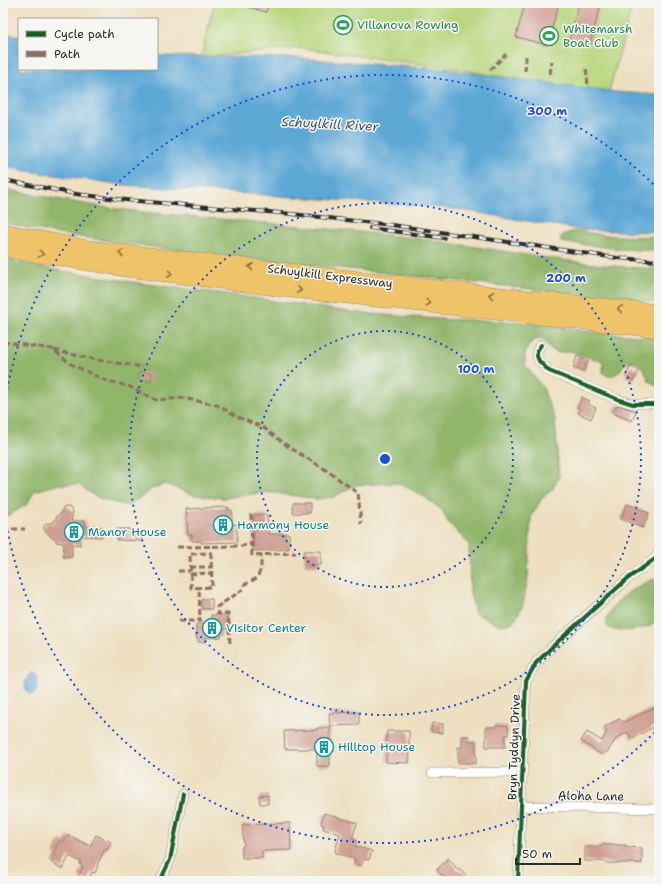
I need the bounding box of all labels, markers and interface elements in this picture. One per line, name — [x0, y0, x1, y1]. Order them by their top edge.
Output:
sports icon: Villanova Rowing — [332, 14, 354, 36]
place label: Villanova Rowing — [357, 17, 458, 33]
legend — [18, 18, 158, 70]
place label: Whitemarsh Boat Club — [563, 21, 632, 51]
sports icon: Whitemarsh Boat Club — [538, 25, 560, 47]
text: Cycle path — [54, 26, 115, 42]
text: Path — [54, 46, 80, 62]
text: 300 m — [527, 103, 567, 119]
water label: Schuylkill River — [281, 113, 380, 135]
one-way arrow — [118, 248, 124, 257]
one-way arrow — [38, 250, 45, 258]
street label: Schuylkill Expressway — [266, 260, 394, 292]
one-way arrow — [248, 263, 254, 272]
one-way arrow — [167, 269, 173, 278]
text: 200 m — [546, 270, 586, 286]
one-way arrow — [296, 285, 302, 294]
one-way arrow — [488, 291, 494, 300]
one-way arrow — [425, 299, 431, 308]
one-way arrow — [617, 305, 623, 314]
text: 100 m — [458, 361, 495, 377]
centre of rings — [378, 452, 392, 466]
building icon: Harmony House — [212, 514, 234, 536]
place label: Harmony House — [237, 517, 329, 533]
building icon: Manor House — [63, 521, 85, 543]
place label: Manor House — [88, 524, 167, 540]
building icon: Visitor Center — [201, 617, 223, 639]
place label: Visitor Center — [226, 620, 306, 636]
street label: Bryn Tyddyn Drive — [504, 693, 524, 800]
building icon: Hilltop House — [313, 736, 335, 758]
place label: Hilltop House — [338, 739, 415, 755]
street label: Aloha Lane — [558, 787, 624, 805]
scale bar — [516, 840, 580, 866]
text: 50 m — [522, 846, 552, 862]

